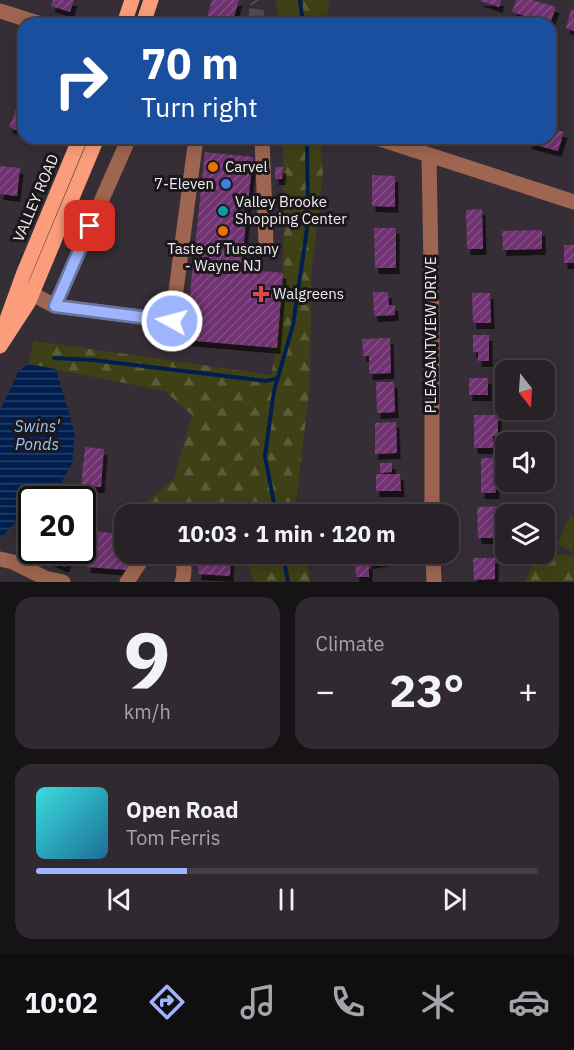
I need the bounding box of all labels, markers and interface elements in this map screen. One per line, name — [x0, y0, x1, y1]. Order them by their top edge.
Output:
text: 70 m — [141, 36, 239, 91]
icon: right — [42, 42, 120, 120]
text: Turn right — [141, 89, 258, 124]
street label: VALLEY ROAD — [9, 151, 63, 245]
place label: Carvel — [225, 157, 268, 176]
marker: Carvel — [206, 160, 220, 174]
place label: 7-Eleven — [154, 174, 214, 193]
marker: 7-Eleven — [219, 177, 233, 191]
place label: Valley Brooke Shopping Center — [235, 192, 347, 228]
pin — [64, 200, 115, 251]
marker: Valley Brooke Shopping Center — [216, 204, 230, 218]
icon: arrive — [73, 209, 106, 242]
marker: Taste of Tuscany - Wayne NJ — [216, 224, 230, 238]
place label: Taste of Tuscany - Wayne NJ — [167, 239, 279, 275]
street label: PLEASANTVIEW DRIVE — [421, 257, 440, 413]
place label: Walgreens — [273, 284, 344, 303]
marker: Walgreens — [254, 287, 268, 301]
position arrow — [140, 289, 204, 353]
north arrow — [495, 360, 555, 420]
map controls — [495, 360, 555, 564]
water label: Swins' Ponds — [14, 416, 60, 454]
button: sound — [495, 432, 555, 492]
speed limit sign: 20 — [18, 486, 96, 564]
button: layers — [495, 504, 555, 564]
text: 10:03 · 1 min · 120 m — [177, 519, 396, 548]
text: 9 — [124, 608, 171, 709]
text: Climate — [316, 630, 384, 657]
text: 23° — [389, 661, 464, 719]
text: − — [316, 669, 335, 712]
text: + — [518, 669, 538, 712]
text: km/h — [124, 698, 171, 725]
text: Open Road — [126, 795, 239, 824]
text: Tom Ferris — [126, 824, 221, 851]
icon: previous — [103, 883, 136, 916]
icon: pause — [270, 883, 303, 916]
icon: next — [438, 883, 471, 916]
icon: directions — [146, 981, 188, 1023]
icon: music — [237, 981, 279, 1023]
icon: phone — [327, 981, 369, 1023]
icon: climate — [417, 981, 459, 1023]
icon: car — [508, 981, 550, 1023]
text: 10:02 — [24, 985, 98, 1020]

